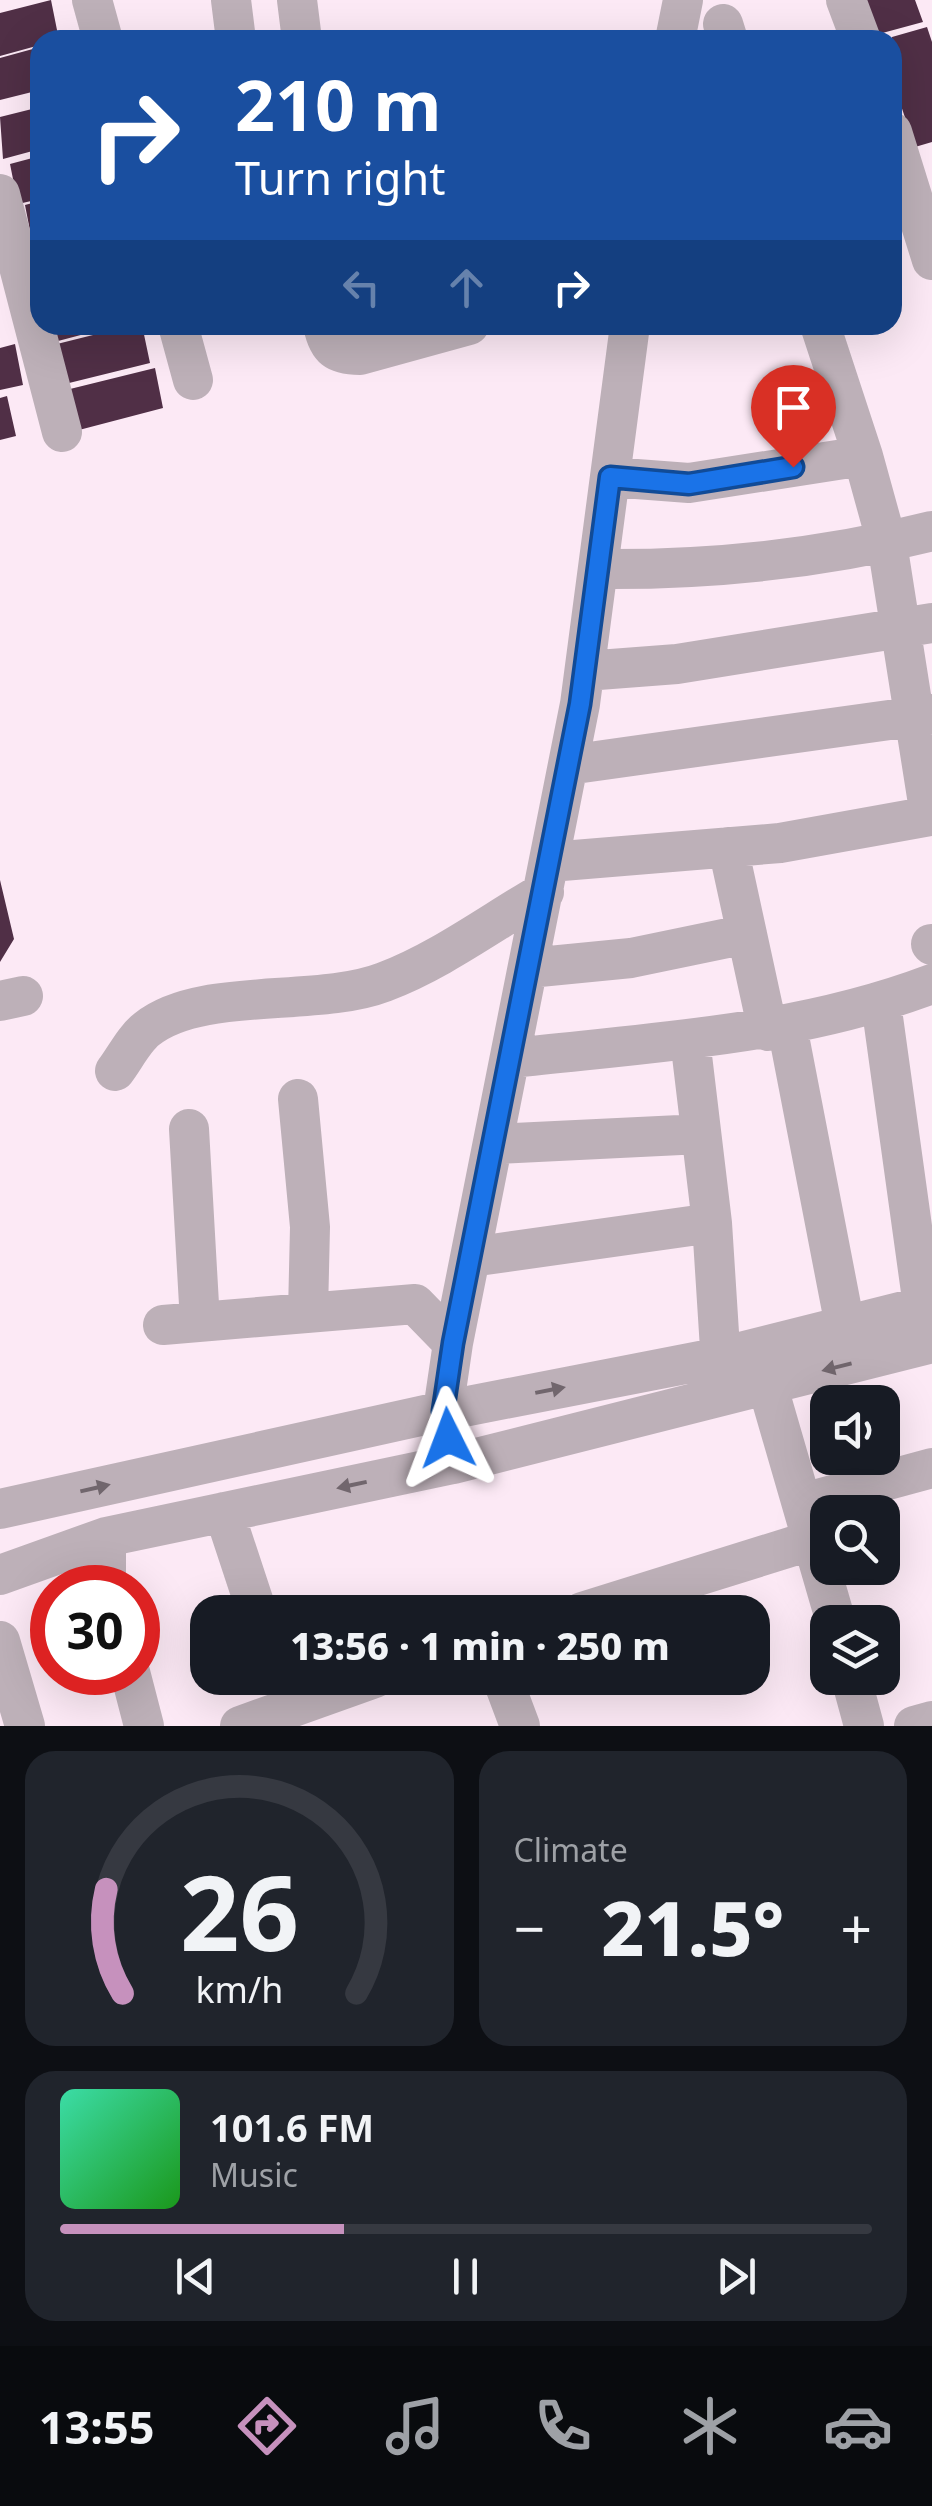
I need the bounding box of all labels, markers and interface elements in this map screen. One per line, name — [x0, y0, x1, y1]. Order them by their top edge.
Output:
text: 210 m — [235, 56, 442, 152]
icon: right — [70, 70, 200, 200]
text: Turn right — [235, 147, 446, 208]
icon: left — [334, 260, 389, 315]
icon: ahead — [439, 260, 494, 315]
icon: right — [544, 260, 599, 315]
pin — [751, 365, 836, 468]
icon: arrive — [766, 380, 821, 435]
one-way arrow — [821, 1360, 852, 1375]
one-way arrow — [535, 1382, 566, 1398]
map controls — [810, 1385, 900, 1695]
button: sound — [810, 1385, 900, 1475]
position arrow — [396, 1386, 500, 1490]
one-way arrow — [336, 1478, 367, 1494]
one-way arrow — [80, 1480, 111, 1496]
button: search — [810, 1495, 900, 1585]
speed limit sign: 30 — [30, 1565, 160, 1695]
button: layers — [810, 1605, 900, 1695]
text: 13:56 · 1 min · 250 m — [290, 1619, 670, 1671]
text: Climate — [514, 1828, 628, 1871]
text: 26 — [180, 1840, 299, 1981]
text: 21.5° — [601, 1876, 784, 1978]
text: − — [514, 1890, 545, 1965]
text: + — [841, 1890, 872, 1965]
text: km/h — [195, 1965, 283, 2013]
text: 101.6 FM — [210, 2101, 374, 2153]
text: Music — [210, 2153, 298, 2196]
icon: previous — [168, 2249, 223, 2304]
icon: pause — [438, 2249, 493, 2304]
icon: next — [709, 2249, 764, 2304]
icon: directions — [232, 2391, 302, 2461]
icon: music — [380, 2391, 450, 2461]
icon: phone — [528, 2391, 598, 2461]
icon: climate — [675, 2391, 745, 2461]
icon: car — [823, 2391, 893, 2461]
text: 13:55 — [39, 2396, 154, 2457]

